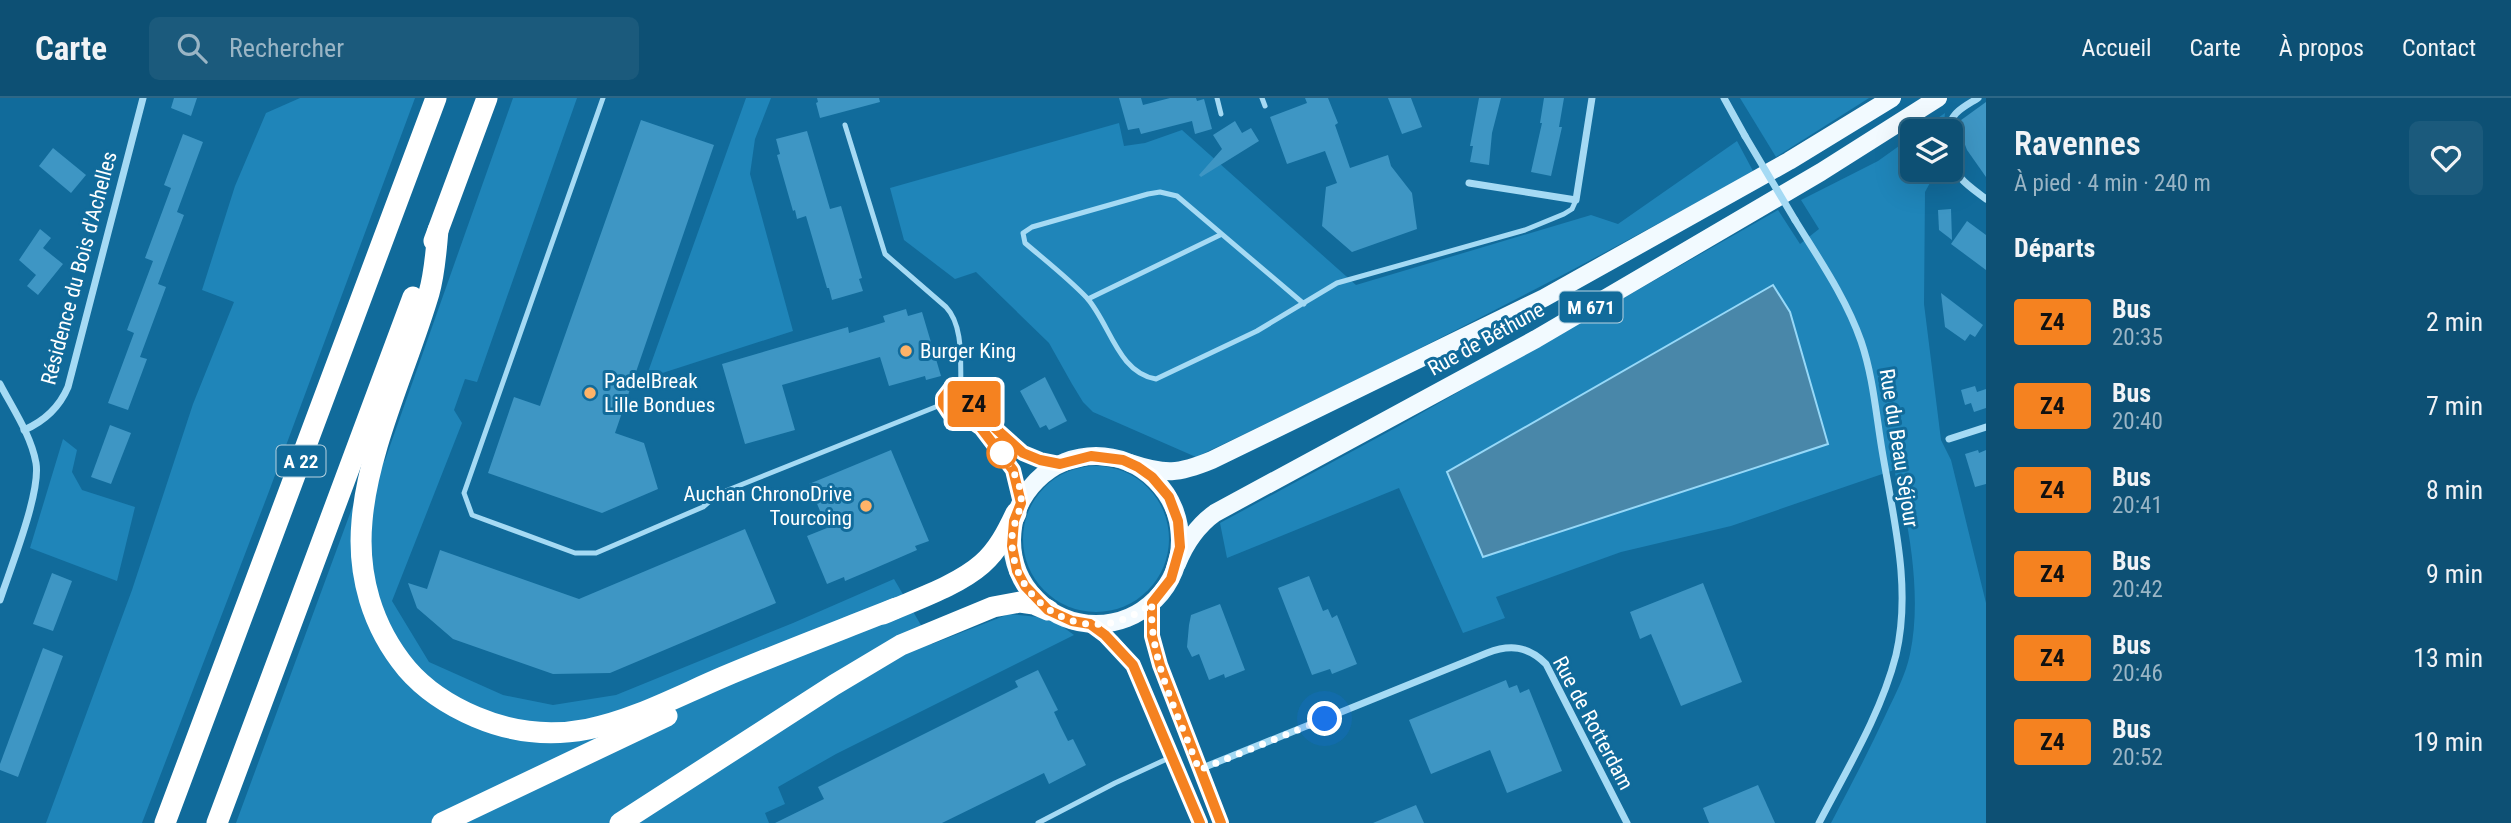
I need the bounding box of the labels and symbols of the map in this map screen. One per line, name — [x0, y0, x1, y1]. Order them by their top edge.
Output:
street label: Résidence du Bois d'Achelles — [36, 149, 122, 387]
road number: M 671 — [1560, 292, 1622, 322]
street label: Rue de Béthune — [1424, 297, 1548, 381]
place label: Burger King — [920, 339, 1016, 363]
marker: Burger King — [898, 343, 914, 359]
street label: Rue du Beau Séjour — [1875, 367, 1923, 529]
place label: PadelBreak Lille Bondues — [604, 369, 715, 417]
line badge: Z4 — [942, 381, 1006, 427]
marker: PadelBreak Lille Bondues — [582, 385, 598, 401]
unlabelled marker — [987, 438, 1017, 468]
road number: A 22 — [276, 446, 326, 476]
place label: Auchan ChronoDrive Tourcoing — [684, 482, 852, 530]
marker: Auchan ChronoDrive Tourcoing — [858, 498, 874, 514]
street label: Rue de Rotterdam — [1548, 652, 1638, 794]
your location — [1307, 701, 1342, 736]

